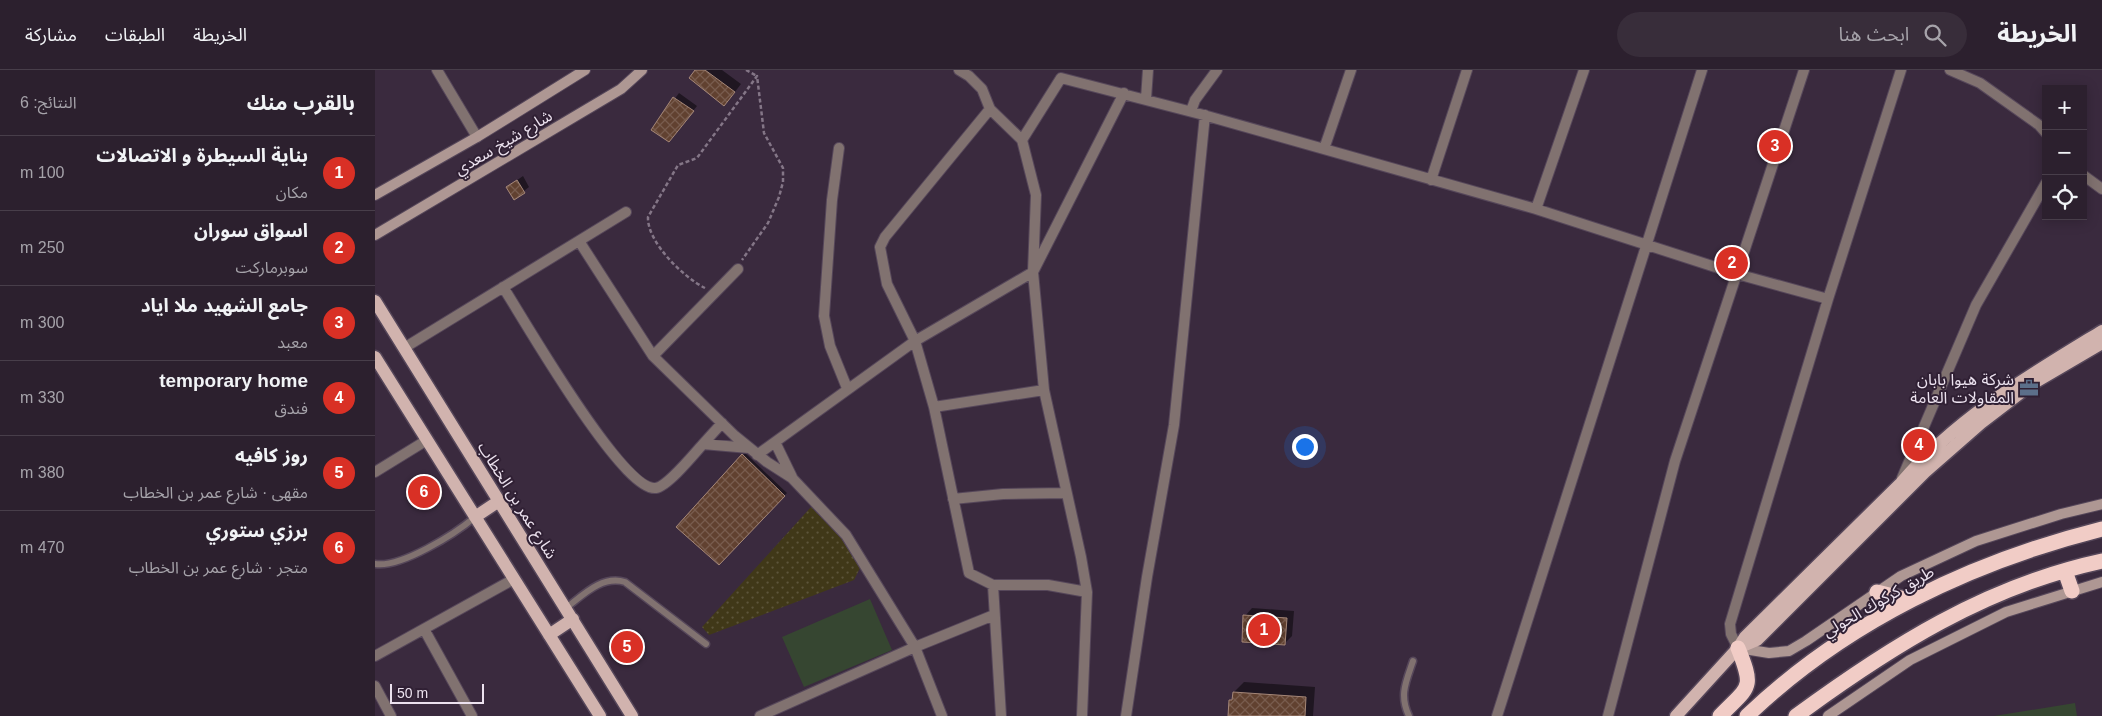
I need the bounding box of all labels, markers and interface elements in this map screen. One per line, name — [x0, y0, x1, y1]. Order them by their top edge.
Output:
search box — [1617, 12, 1967, 57]
text: الخريطة — [1997, 20, 2077, 47]
icon: search — [1921, 21, 1949, 49]
text: ابحث هنا — [1839, 24, 1909, 45]
text: مشاركة — [25, 25, 77, 45]
text: الطبقات — [105, 25, 165, 45]
text: الخريطة — [193, 25, 247, 45]
map controls — [2042, 85, 2087, 220]
button: + — [2042, 85, 2087, 130]
text: بالقرب منك — [247, 91, 355, 114]
text: النتائج: 6 — [20, 94, 77, 111]
street label: شارع شيخ سعدي — [452, 107, 557, 182]
pin: 3 — [1759, 127, 1791, 165]
button: − — [2042, 130, 2087, 175]
text: بناية السيطرة و الاتصالات — [96, 145, 308, 166]
text: 100 m — [20, 164, 64, 181]
text: 1 — [335, 164, 343, 181]
button: locate — [2042, 175, 2087, 220]
text: مكان — [276, 184, 308, 201]
text: اسواق سوران — [194, 220, 308, 241]
text: 250 m — [20, 239, 64, 256]
text: 2 — [335, 239, 343, 256]
pin: 2 — [1716, 244, 1748, 282]
text: سوبرماركت — [236, 259, 308, 276]
text: جامع الشهيد ملا اياد — [141, 295, 308, 316]
text: 300 m — [20, 314, 64, 331]
text: 3 — [335, 314, 343, 331]
text: معبد — [277, 334, 308, 351]
text: temporary home — [159, 370, 308, 391]
place label: شركة هيوا بابان المقاولات العامة — [1910, 371, 2014, 407]
office icon: شركة هيوا بابان المقاولات العامة — [2018, 377, 2040, 399]
text: 330 m — [20, 389, 64, 406]
text: 4 — [335, 389, 343, 406]
text: فندق — [274, 400, 308, 417]
pin: 4 — [1903, 426, 1935, 464]
your location — [1292, 434, 1318, 460]
street label: شارع عمر بن الخطاب — [471, 439, 560, 564]
text: روز كافيه — [235, 445, 308, 466]
text: 380 m — [20, 464, 64, 481]
text: 5 — [335, 464, 343, 481]
pin: 6 — [408, 473, 440, 511]
text: مقهى · شارع عمر بن الخطاب — [123, 484, 308, 501]
text: برزي ستوري — [206, 520, 308, 541]
text: 470 m — [20, 539, 64, 556]
text: 6 — [335, 539, 343, 556]
text: متجر · شارع عمر بن الخطاب — [129, 559, 308, 576]
street label: طريق كركوك الحولي — [1820, 563, 1939, 643]
pin: 1 — [1248, 611, 1280, 649]
pin: 5 — [611, 628, 643, 666]
scale bar — [390, 681, 484, 704]
text: 50 m — [397, 685, 428, 701]

